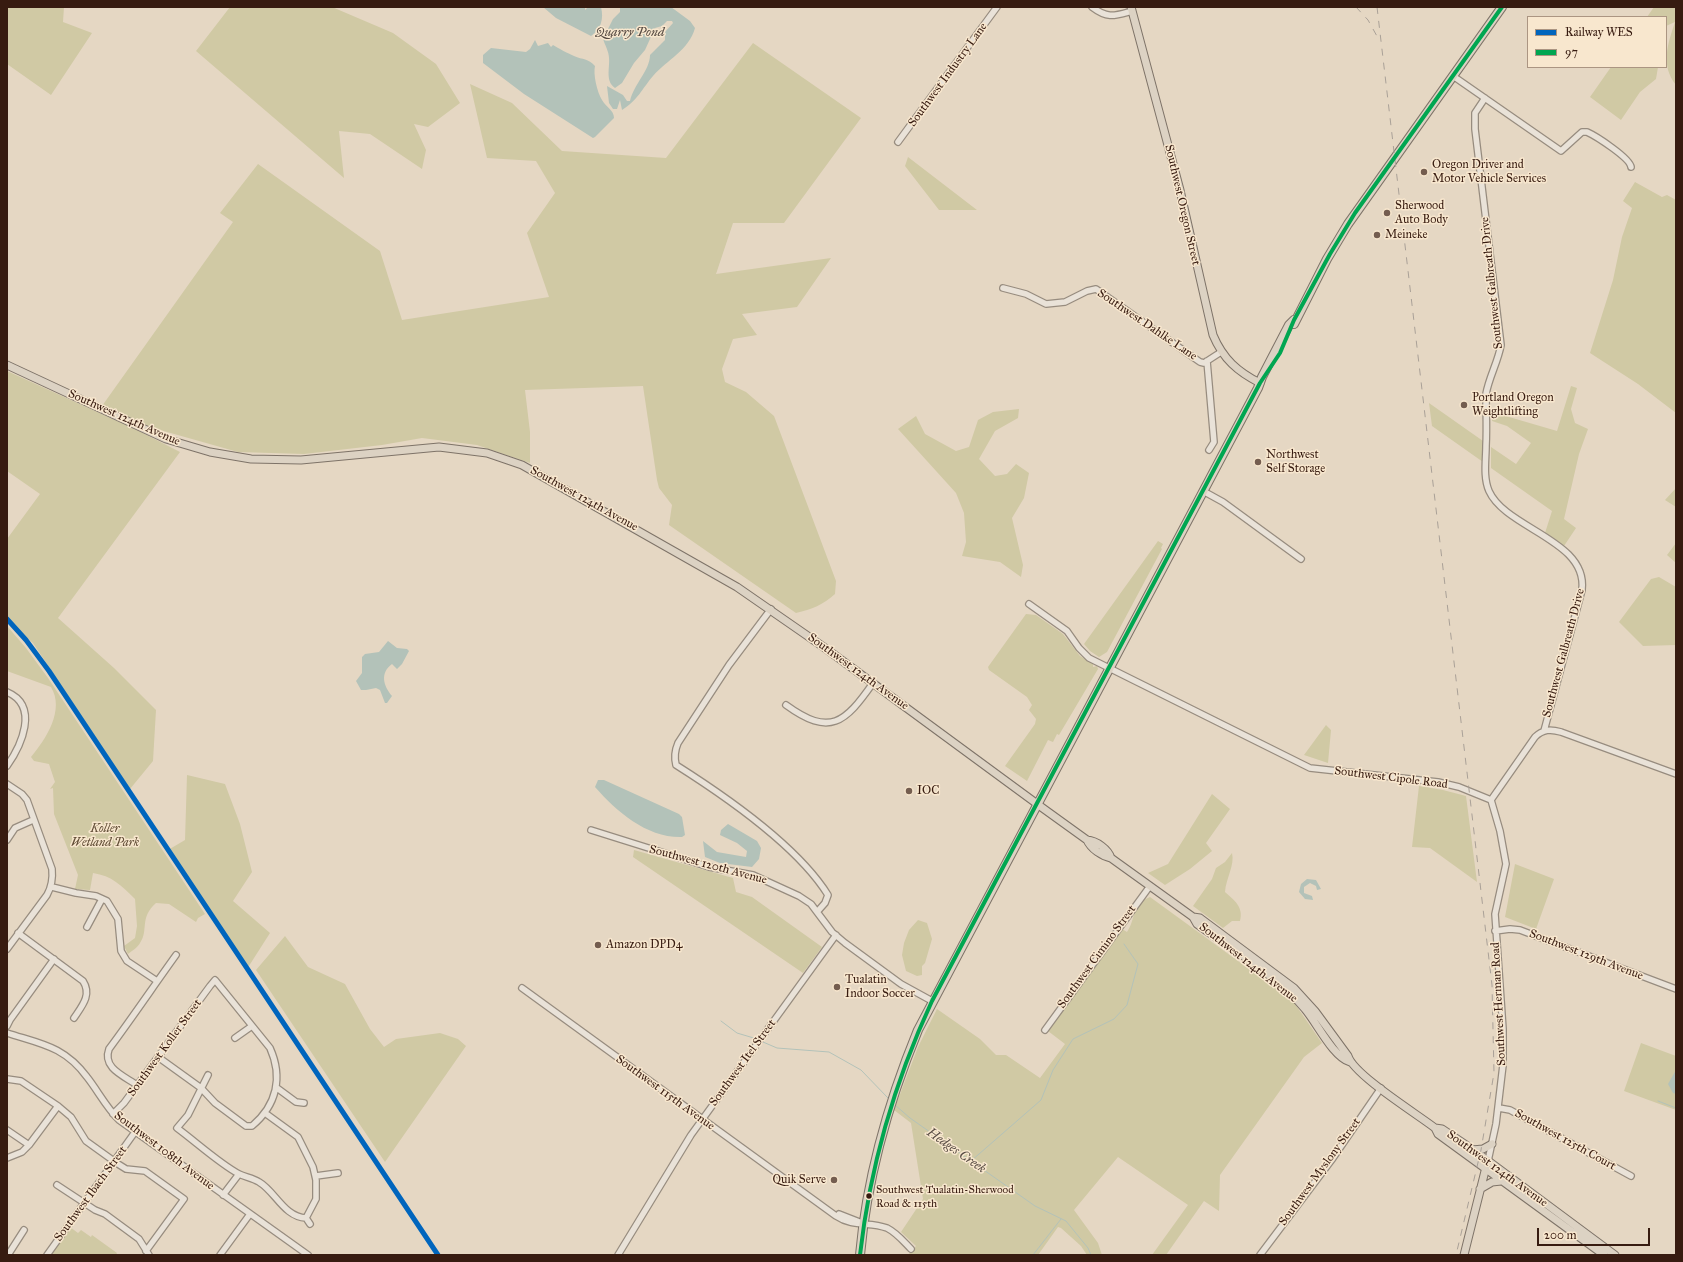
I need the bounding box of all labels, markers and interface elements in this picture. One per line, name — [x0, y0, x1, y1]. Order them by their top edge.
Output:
legend — [1527, 16, 1667, 68]
street label: Southwest Industry Lane — [905, 20, 991, 130]
water label: Quarry Pond — [595, 25, 665, 41]
text: Railway WES — [1565, 25, 1633, 39]
text: 97 — [1565, 45, 1578, 59]
street label: Southwest Oregon Street — [1161, 143, 1203, 267]
place label: Oregon Driver and Motor Vehicle Services — [1432, 158, 1546, 186]
marker: Oregon Driver and Motor Vehicle Services — [1419, 167, 1429, 177]
place label: Sherwood Auto Body — [1395, 199, 1448, 227]
marker: Sherwood Auto Body — [1382, 208, 1392, 218]
street label: Southwest Galbreath Drive — [1478, 216, 1506, 350]
place label: Meineke — [1385, 228, 1427, 242]
marker: Meineke — [1372, 230, 1382, 240]
street label: Southwest Dahlke Lane — [1094, 286, 1200, 364]
street label: Southwest 124th Avenue — [66, 387, 182, 449]
place label: Portland Oregon Weightlifting — [1472, 391, 1554, 419]
marker: Portland Oregon Weightlifting — [1459, 400, 1469, 410]
place label: Northwest Self Storage — [1266, 448, 1325, 476]
marker: Northwest Self Storage — [1253, 457, 1263, 467]
street label: Southwest 124th Avenue — [528, 463, 640, 535]
street label: Southwest Galbreath Drive — [1540, 587, 1588, 719]
street label: Southwest 124th Avenue — [805, 631, 911, 713]
street label: Southwest Cipole Road — [1333, 764, 1449, 792]
place label: IOC — [917, 784, 939, 798]
marker: IOC — [904, 786, 914, 796]
park label: Koller Wetland Park — [71, 822, 139, 850]
street label: Southwest 120th Avenue — [648, 842, 768, 888]
street label: Southwest Cimino Street — [1055, 903, 1139, 1011]
street label: Southwest 124th Avenue — [1196, 920, 1300, 1006]
street label: Southwest 129th Avenue — [1527, 927, 1645, 983]
place label: Amazon DPD4 — [606, 938, 682, 952]
marker: Amazon DPD4 — [593, 940, 603, 950]
street label: Southwest Herman Road — [1489, 942, 1509, 1066]
place label: Tualatin Indoor Soccer — [845, 973, 915, 1001]
marker: Tualatin Indoor Soccer — [832, 982, 842, 992]
street label: Southwest Koller Street — [125, 996, 205, 1100]
street label: Southwest Itel Street — [707, 1017, 779, 1109]
street label: Southwest 115th Avenue — [613, 1052, 717, 1134]
street label: Southwest 125th Court — [1512, 1106, 1618, 1174]
street label: Southwest 108th Avenue — [111, 1109, 217, 1193]
street label: Southwest Myslony Street — [1276, 1115, 1364, 1229]
water label: Hedges Creek — [923, 1125, 989, 1177]
street label: Southwest 124th Avenue — [1444, 1128, 1550, 1210]
street label: Southwest Ibach Street — [52, 1144, 130, 1244]
place label: Quik Serve — [773, 1173, 826, 1187]
marker: Quik Serve — [829, 1175, 839, 1185]
place label: Southwest Tualatin-Sherwood Road & 115th — [876, 1183, 1014, 1209]
marker: Southwest Tualatin-Sherwood Road & 115th — [864, 1191, 874, 1201]
scale bar — [1539, 1220, 1652, 1246]
text: 200 m — [1544, 1228, 1577, 1242]

